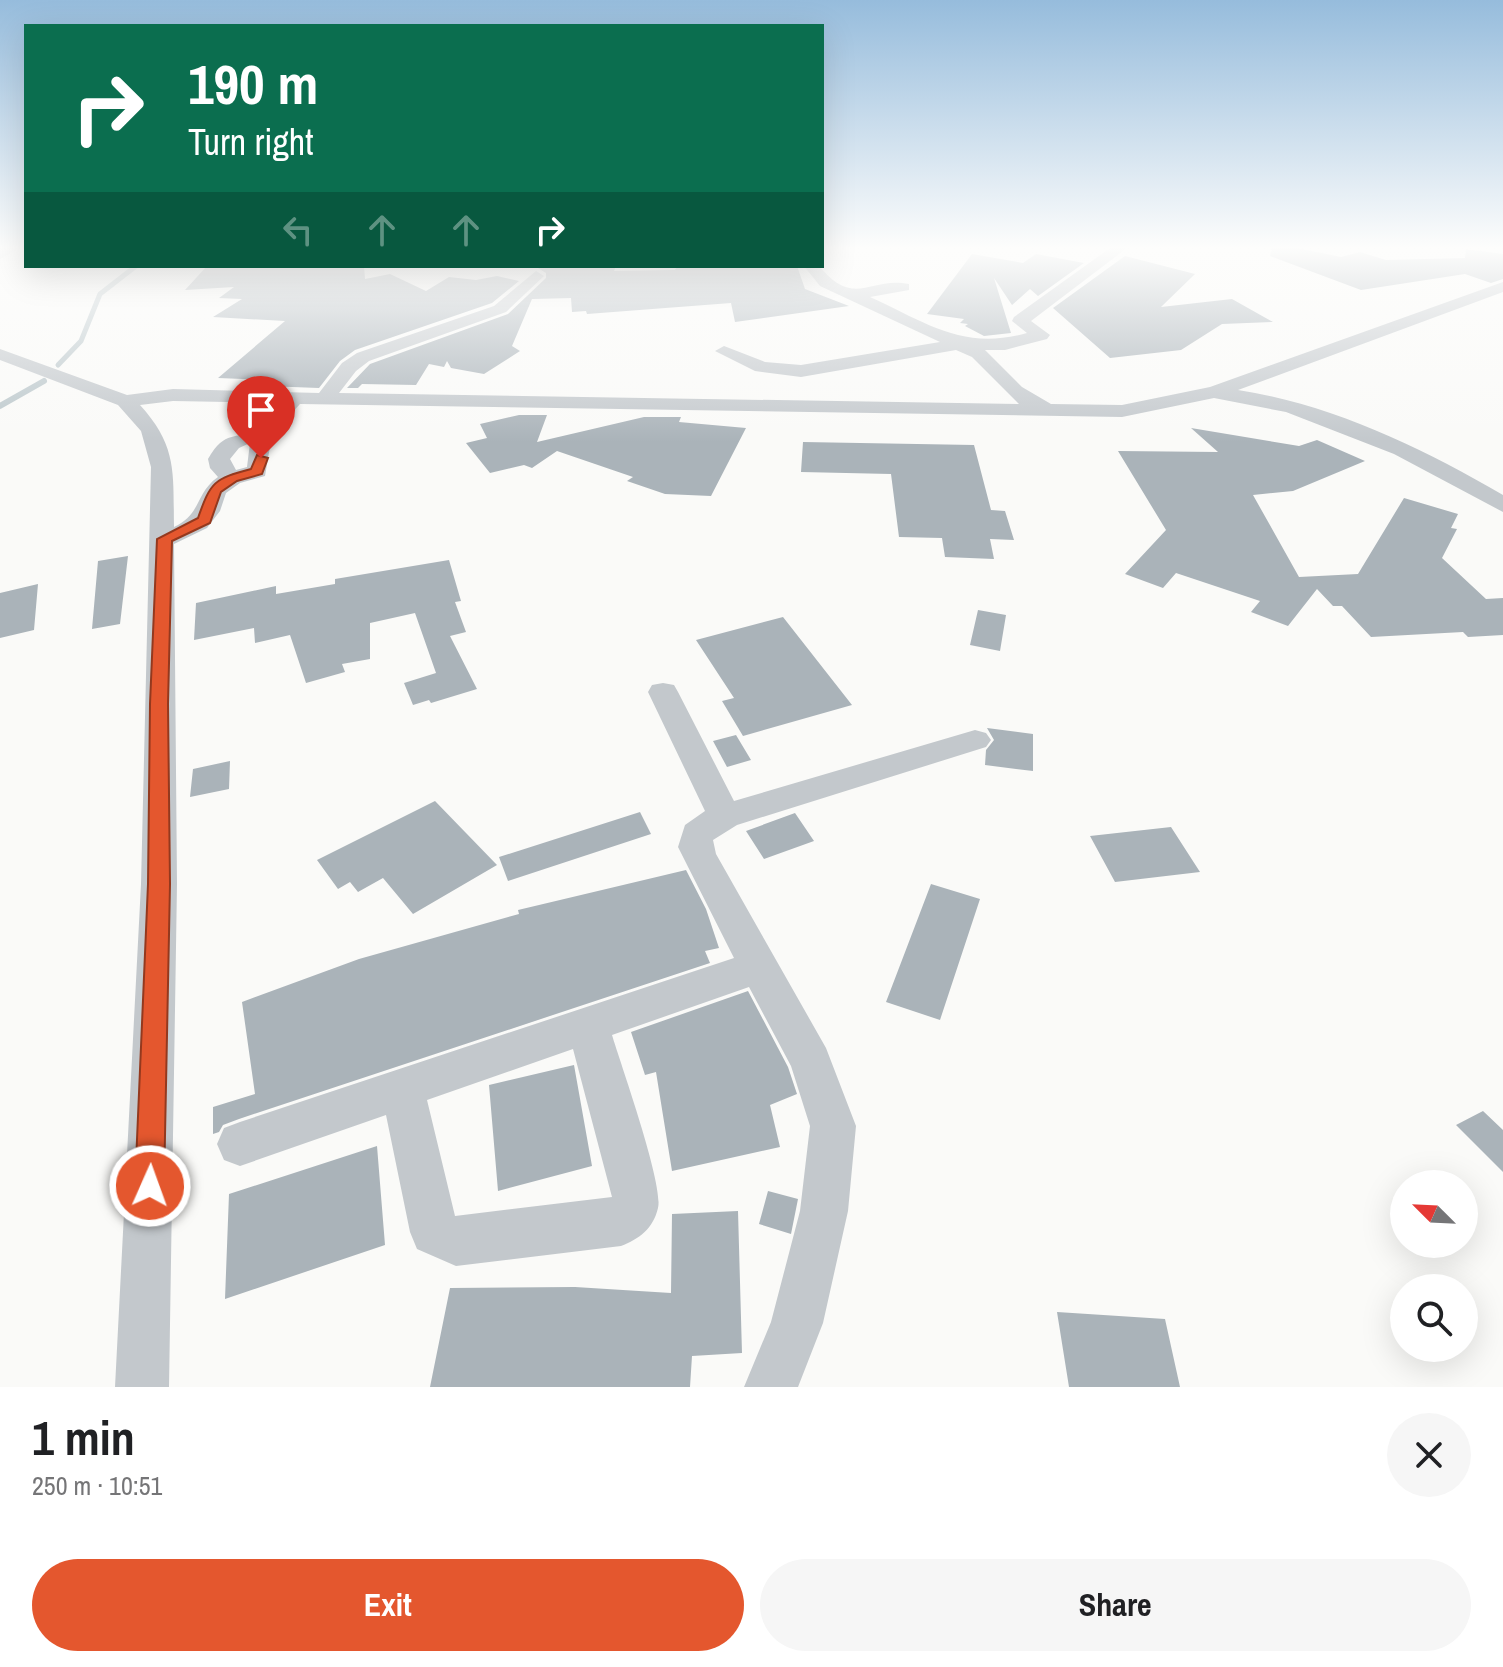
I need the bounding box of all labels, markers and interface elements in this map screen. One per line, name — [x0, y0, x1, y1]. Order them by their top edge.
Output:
text: 190 m — [188, 46, 318, 121]
icon: right — [56, 56, 160, 160]
text: Turn right — [188, 118, 313, 166]
icon: left — [276, 208, 320, 252]
icon: ahead — [360, 208, 404, 252]
icon: ahead — [444, 208, 488, 252]
icon: right — [528, 208, 572, 252]
pin — [227, 376, 295, 458]
icon: arrive — [239, 388, 283, 432]
position arrow — [108, 1144, 192, 1228]
north arrow — [1390, 1170, 1478, 1258]
map controls — [1390, 1170, 1478, 1362]
button: search — [1390, 1274, 1478, 1362]
text: 1 min — [32, 1405, 135, 1470]
button: close — [1387, 1413, 1471, 1497]
text: 250 m · 10:51 — [32, 1468, 162, 1503]
button: Exit — [32, 1559, 744, 1651]
button: Share — [760, 1559, 1471, 1651]

